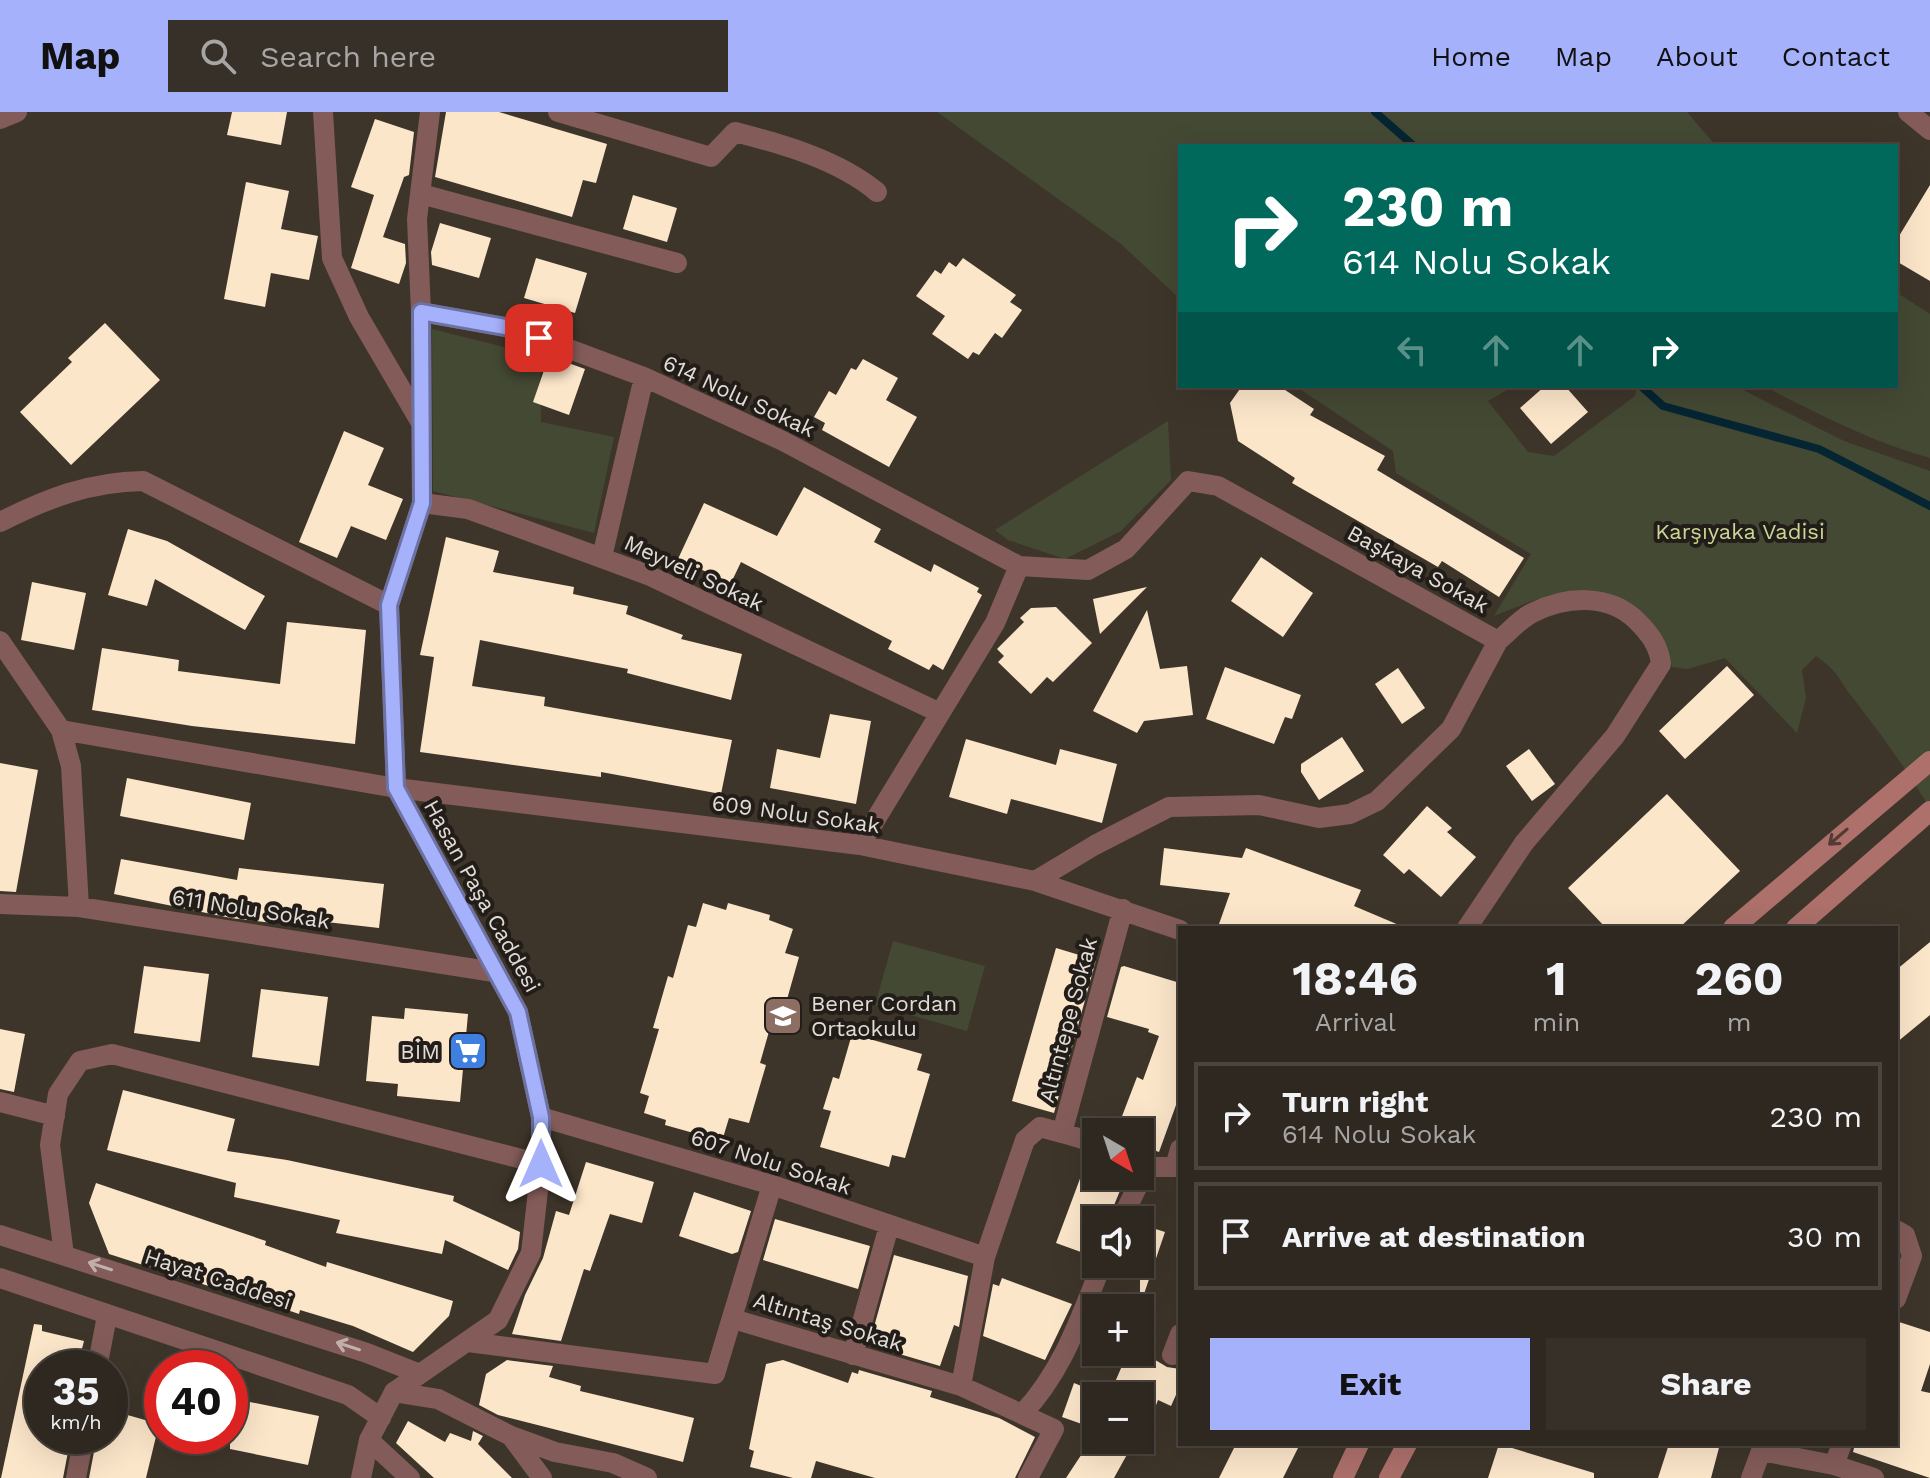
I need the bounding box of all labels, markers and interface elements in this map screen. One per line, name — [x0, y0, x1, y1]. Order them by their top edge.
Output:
search box — [168, 20, 728, 92]
text: Map — [40, 34, 120, 78]
icon: search — [196, 34, 240, 78]
text: Search here — [260, 39, 436, 74]
text: Home — [1431, 40, 1511, 73]
text: Map — [1555, 40, 1612, 73]
text: About — [1656, 40, 1738, 73]
text: Contact — [1782, 40, 1890, 73]
text: 230 m — [1342, 174, 1513, 240]
icon: right — [1210, 176, 1314, 280]
text: 614 Nolu Sokak — [1342, 241, 1611, 283]
pin — [505, 304, 573, 372]
icon: arrive — [517, 316, 561, 360]
icon: left — [1390, 328, 1434, 372]
icon: ahead — [1474, 328, 1518, 372]
icon: ahead — [1558, 328, 1602, 372]
icon: right — [1642, 328, 1686, 372]
street label: 614 Nolu Sokak — [659, 350, 819, 442]
park label: Karşıyaka Vadisi — [1655, 519, 1825, 544]
street label: Başkaya Sokak — [1343, 520, 1493, 618]
street label: Meyveli Sokak — [620, 530, 768, 616]
street label: 609 Nolu Sokak — [710, 790, 882, 838]
street label: Hasan Paşa Caddesi — [419, 796, 545, 996]
one-way arrow — [1829, 827, 1849, 845]
street label: 611 Nolu Sokak — [170, 884, 332, 934]
street label: Altıntepe Sokak — [1034, 935, 1102, 1105]
text: 18:46 — [1292, 950, 1418, 1007]
text: 1 — [1546, 950, 1567, 1007]
text: 260 — [1695, 950, 1784, 1007]
place label: Bener Cordan Ortaokulu — [811, 991, 957, 1041]
school or university icon: Bener Cordan Ortaokulu — [762, 995, 804, 1037]
text: Arrival — [1315, 1007, 1396, 1037]
text: min — [1532, 1007, 1580, 1037]
text: m — [1727, 1007, 1752, 1037]
supermarket icon: BİM — [447, 1030, 489, 1072]
place label: BİM — [400, 1039, 440, 1064]
text: Turn right — [1282, 1084, 1428, 1119]
icon: right — [1214, 1094, 1258, 1138]
text: 230 m — [1770, 1099, 1862, 1134]
north arrow — [1082, 1118, 1154, 1190]
map controls — [1082, 1118, 1154, 1454]
text: 614 Nolu Sokak — [1282, 1119, 1476, 1149]
position arrow — [499, 1122, 583, 1206]
street label: 607 Nolu Sokak — [688, 1124, 854, 1200]
button: sound — [1082, 1206, 1154, 1278]
icon: arrive — [1214, 1214, 1258, 1258]
text: Arrive at destination — [1282, 1219, 1586, 1254]
text: 30 m — [1787, 1219, 1862, 1254]
street label: Hayat Caddesi — [141, 1243, 295, 1315]
one-way arrow — [88, 1258, 113, 1273]
street label: Altıntaş Sokak — [750, 1287, 906, 1357]
button: + — [1082, 1294, 1154, 1366]
one-way arrow — [335, 1338, 360, 1353]
button: Exit — [1210, 1338, 1530, 1430]
button: Share — [1546, 1338, 1866, 1430]
speed limit sign: 40 — [144, 1350, 248, 1454]
text: 35 — [52, 1368, 100, 1415]
button: − — [1082, 1382, 1154, 1454]
text: km/h — [50, 1410, 102, 1434]

